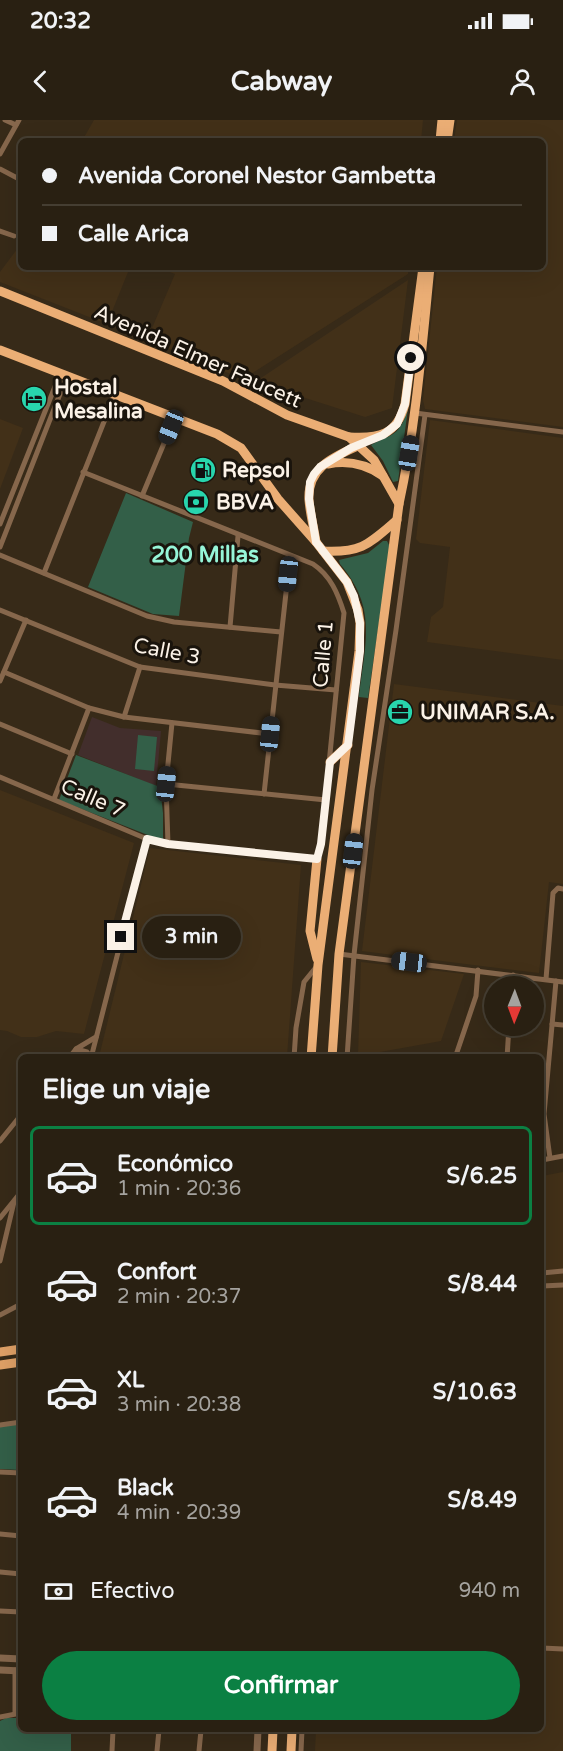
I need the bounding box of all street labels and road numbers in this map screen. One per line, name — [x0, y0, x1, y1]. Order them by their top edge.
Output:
street label: Avenida Elmer Faucett — [90, 299, 305, 413]
street label: Calle 1 — [308, 619, 339, 689]
street label: Calle 3 — [131, 633, 202, 670]
street label: Calle 7 — [57, 774, 129, 823]

